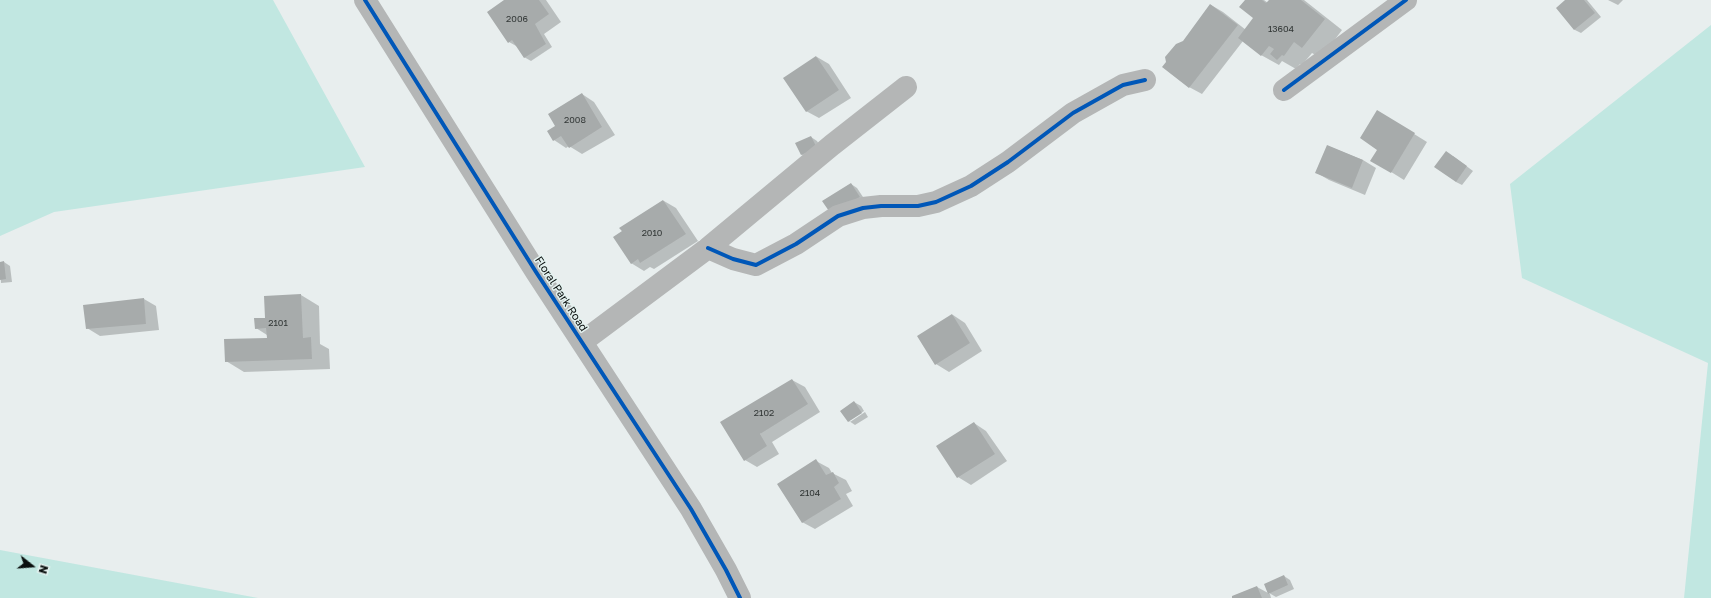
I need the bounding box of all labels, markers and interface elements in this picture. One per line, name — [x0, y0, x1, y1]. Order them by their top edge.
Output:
house number: 2006 — [506, 14, 528, 24]
house number: 13604 — [1268, 24, 1294, 34]
house number: 2008 — [564, 115, 586, 125]
house number: 2010 — [642, 228, 662, 238]
street label: Floral Park Road — [532, 254, 590, 334]
house number: 2101 — [268, 318, 288, 328]
house number: 2102 — [754, 408, 774, 418]
house number: 2104 — [800, 488, 820, 498]
north arrow — [12, 546, 52, 586]
text: N — [37, 564, 51, 576]

